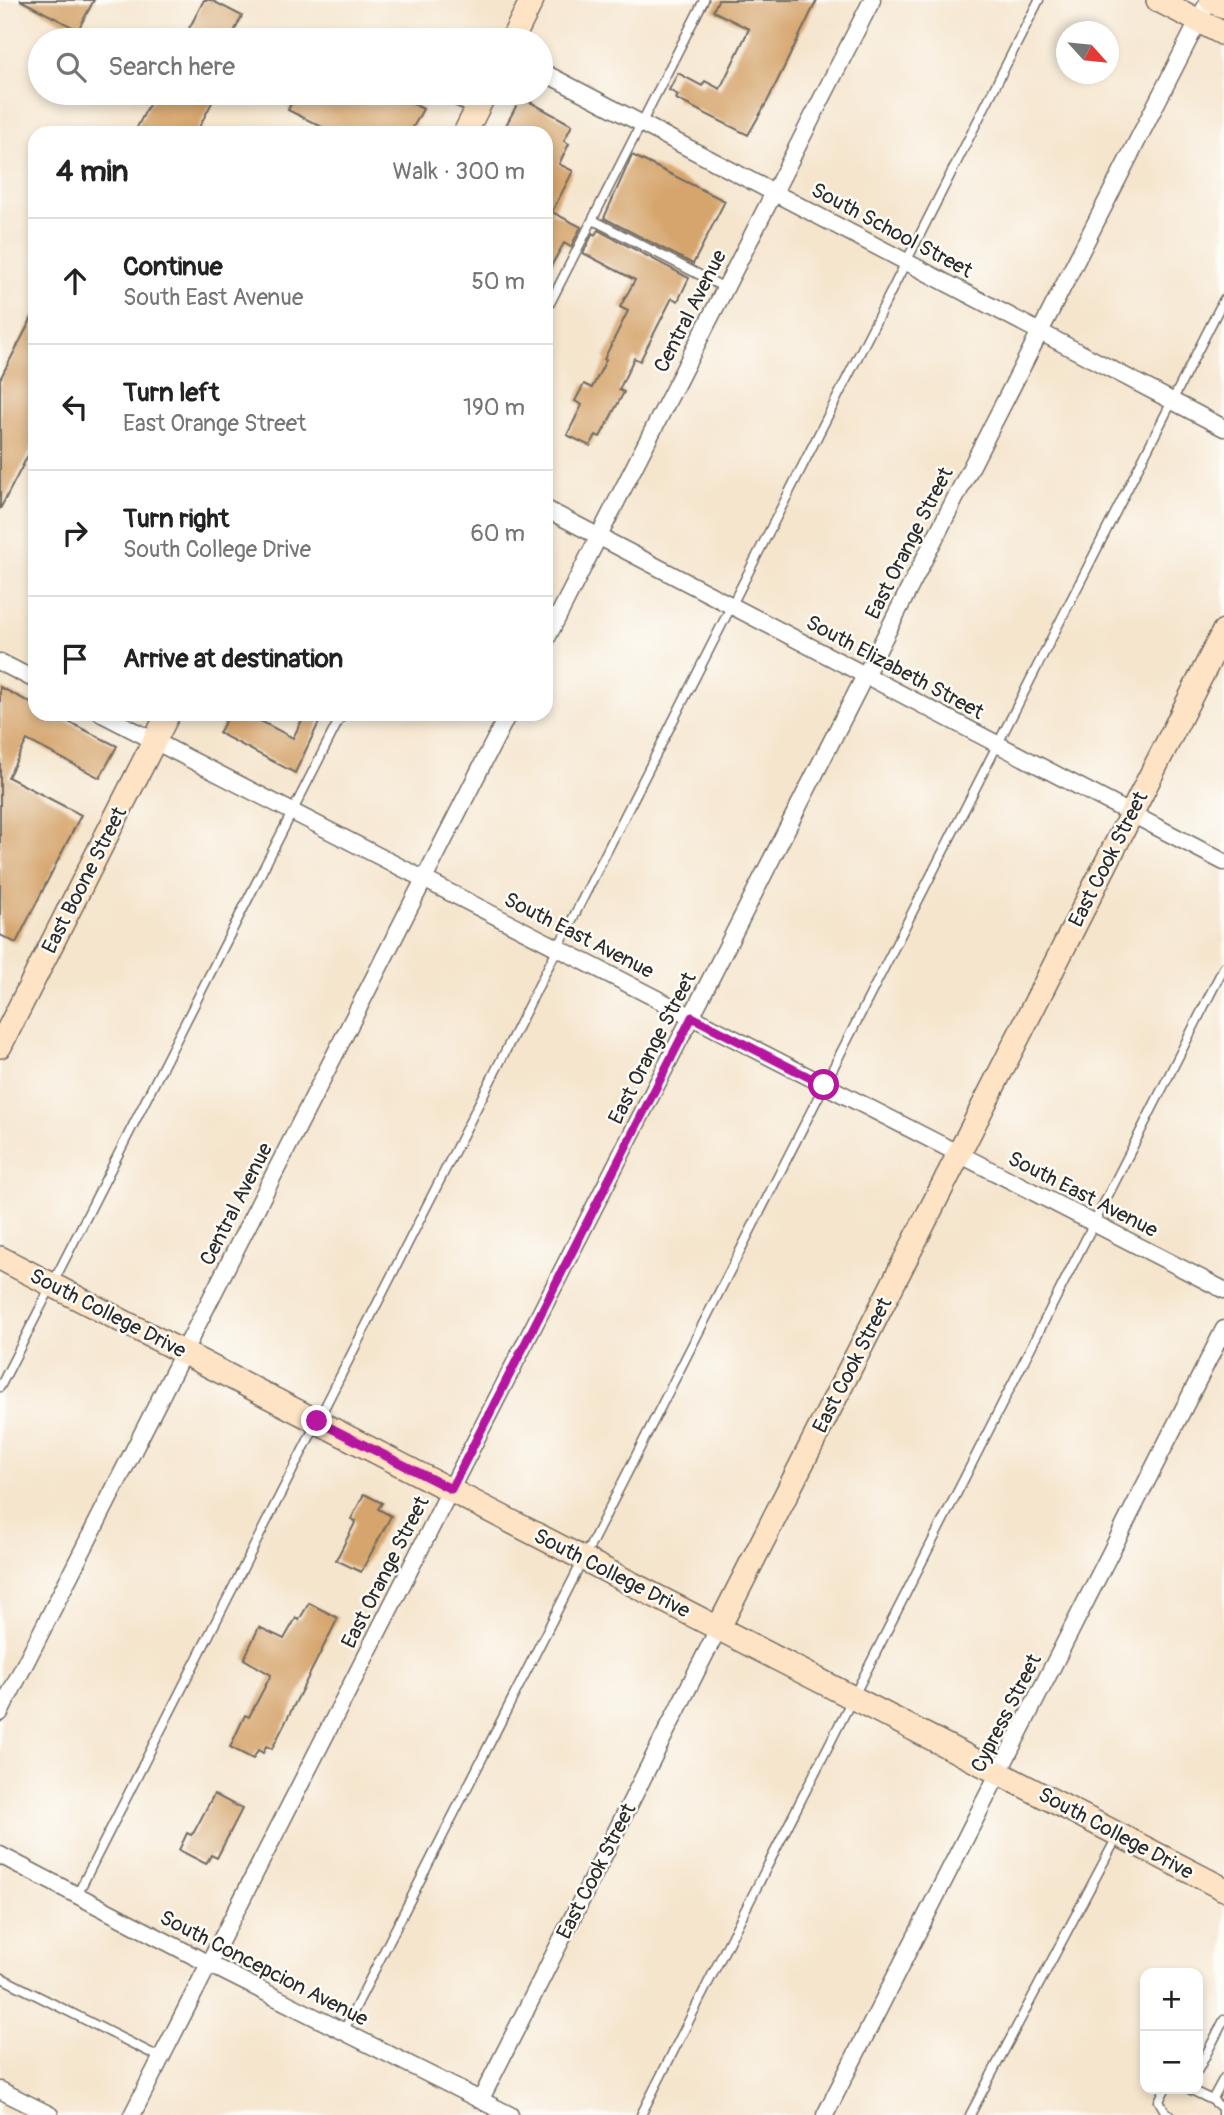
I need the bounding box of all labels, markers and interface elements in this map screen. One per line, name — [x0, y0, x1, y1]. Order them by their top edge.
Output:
north arrow — [1056, 21, 1119, 84]
search box — [28, 28, 553, 105]
icon: search — [52, 48, 90, 86]
text: Search here — [108, 51, 235, 83]
text: 4 min — [56, 153, 129, 190]
text: Walk · 300 m — [393, 157, 525, 186]
street label: South School Street — [807, 177, 977, 285]
street label: Central Avenue — [648, 245, 733, 377]
text: Continue — [123, 251, 223, 283]
icon: ahead — [56, 262, 94, 300]
text: 50 m — [471, 267, 525, 296]
text: South East Avenue — [123, 283, 303, 312]
text: Turn left — [123, 377, 219, 409]
icon: left — [56, 388, 94, 426]
text: 190 m — [463, 393, 525, 422]
text: East Orange Street — [123, 409, 306, 438]
street label: East Orange Street — [859, 462, 960, 624]
text: Turn right — [123, 503, 229, 535]
icon: right — [56, 514, 94, 552]
text: 60 m — [470, 519, 525, 548]
text: South College Drive — [123, 535, 311, 564]
street label: South Elizabeth Street — [801, 609, 989, 726]
icon: arrive — [56, 640, 94, 678]
text: Arrive at destination — [123, 643, 343, 675]
street label: East Cook Street — [1063, 786, 1155, 932]
street label: East Boone Street — [36, 802, 133, 958]
street label: South East Avenue — [499, 886, 659, 985]
street label: East Orange Street — [602, 967, 703, 1129]
route start — [808, 1069, 839, 1100]
street label: Central Avenue — [194, 1138, 279, 1270]
street label: South East Avenue — [1003, 1145, 1163, 1244]
street label: South College Drive — [25, 1262, 191, 1365]
street label: East Cook Street — [807, 1292, 899, 1438]
route end — [301, 1405, 332, 1436]
street label: East Orange Street — [335, 1491, 436, 1653]
street label: South College Drive — [529, 1522, 695, 1625]
street label: Cypress Street — [965, 1649, 1048, 1777]
street label: South College Drive — [1034, 1781, 1199, 1886]
street label: East Cook Street — [551, 1798, 643, 1944]
street label: South Concepcion Avenue — [155, 1904, 373, 2033]
map controls — [1140, 1968, 1203, 2094]
button: + — [1140, 1968, 1203, 2031]
button: − — [1140, 2031, 1203, 2094]

